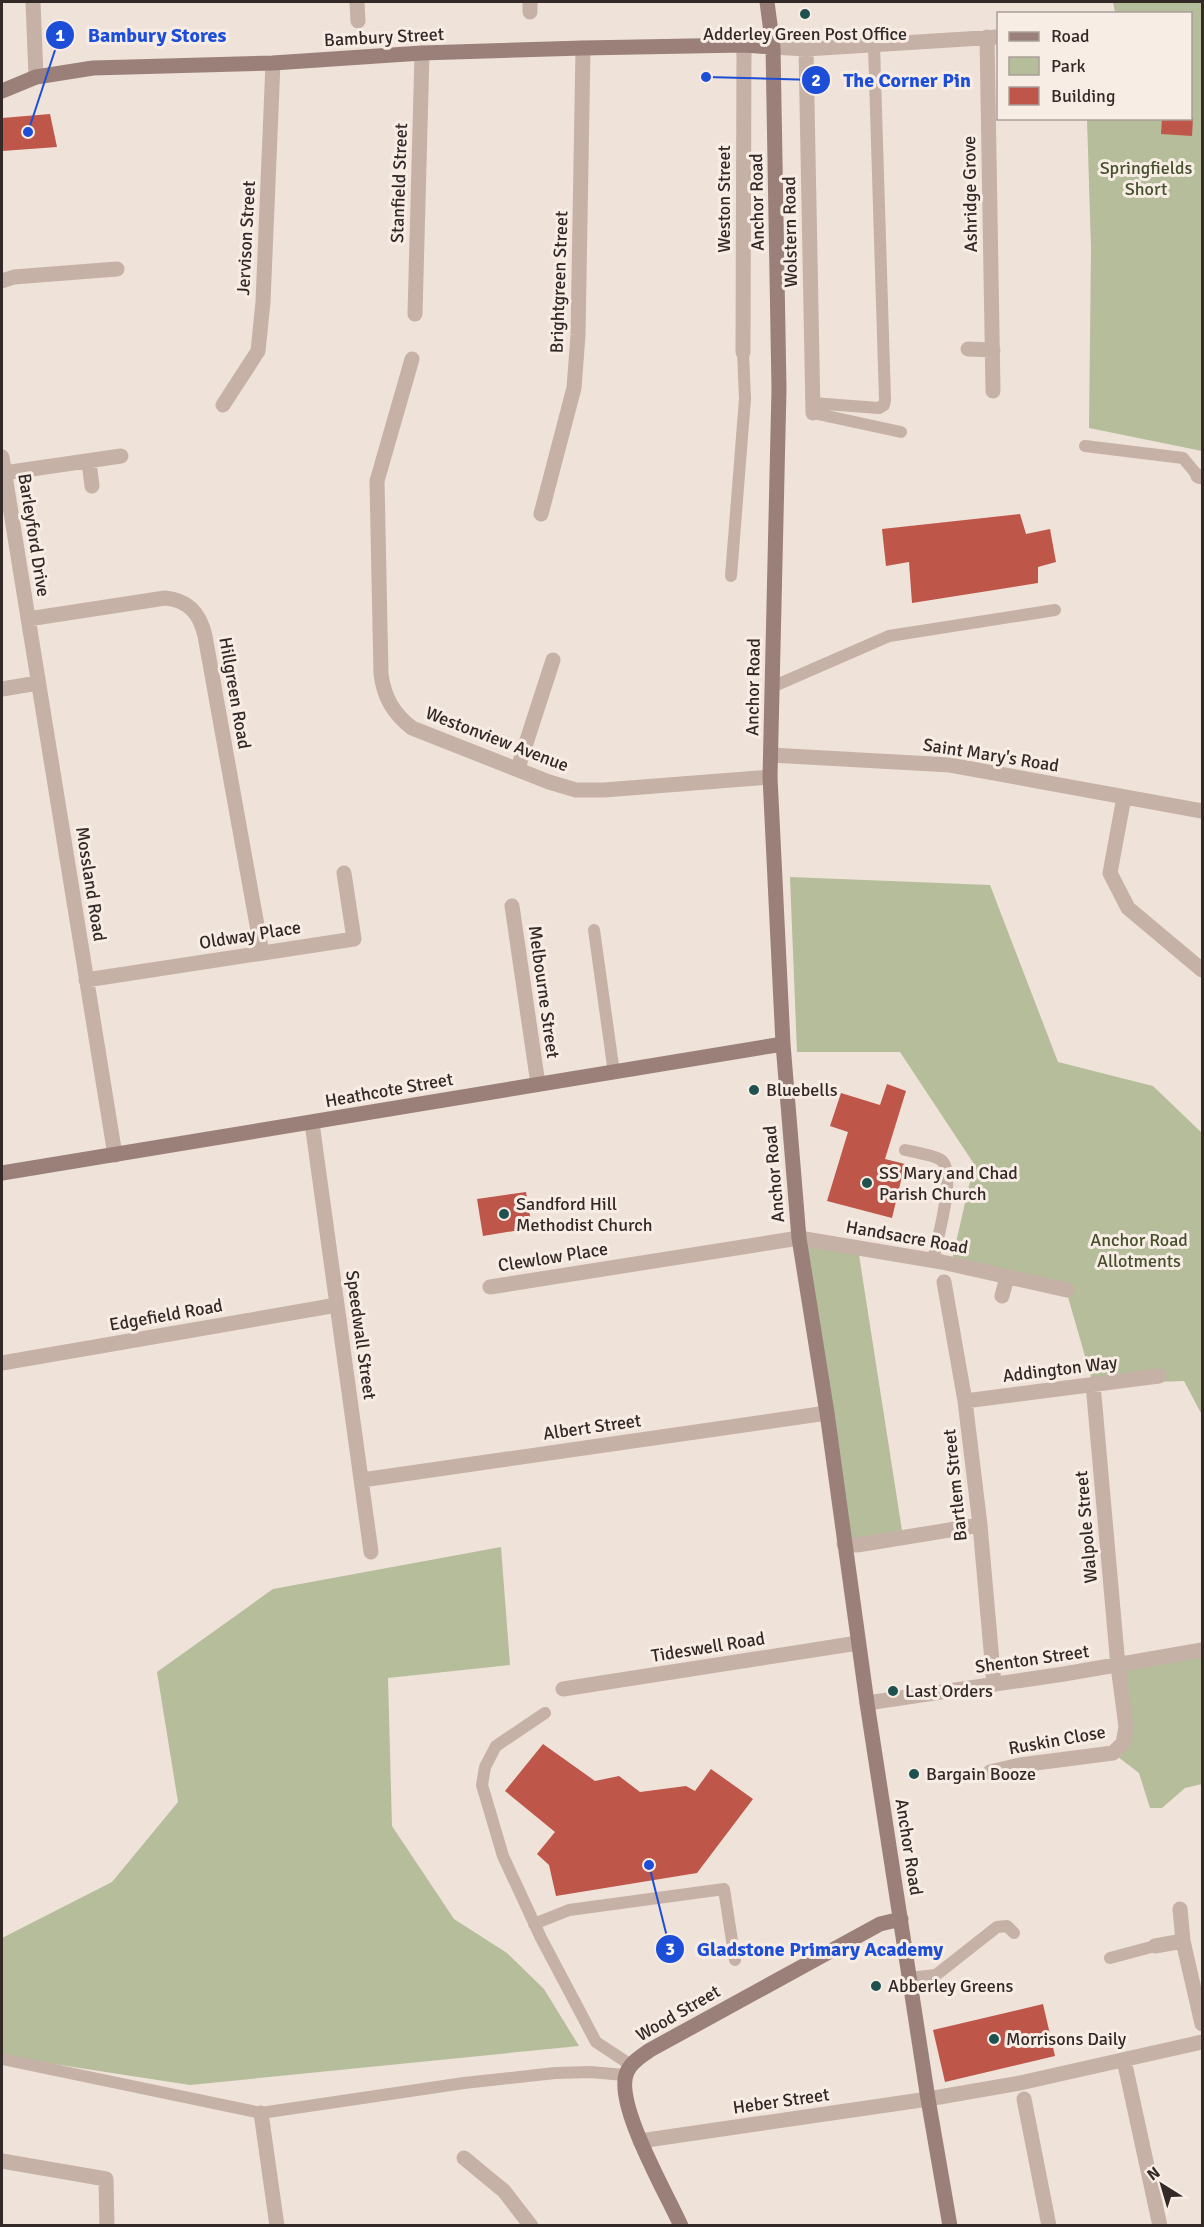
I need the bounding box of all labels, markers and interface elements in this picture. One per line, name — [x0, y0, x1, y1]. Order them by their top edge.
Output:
marker: Adderley Green Post Office — [798, 7, 812, 21]
legend — [997, 12, 1192, 120]
callout: Bambury Stores — [45, 16, 238, 54]
text: Bambury Stores — [88, 23, 226, 48]
street label: Bambury Street — [323, 23, 445, 51]
place label: Adderley Green Post Office — [703, 23, 907, 45]
text: 1 — [55, 24, 65, 46]
text: Road — [1051, 25, 1090, 47]
text: Park — [1051, 55, 1086, 77]
callout: The Corner Pin — [801, 61, 983, 99]
text: The Corner Pin — [843, 68, 971, 93]
text: 2 — [811, 69, 821, 91]
text: Building — [1051, 85, 1115, 107]
street label: Stanfield Street — [386, 123, 412, 243]
street label: Ashridge Grove — [958, 136, 982, 252]
street label: Weston Street — [713, 145, 735, 253]
street label: Anchor Road — [745, 153, 769, 251]
park label: Springfields Short — [1100, 157, 1192, 200]
street label: Wolstern Road — [778, 176, 802, 288]
street label: Jervison Street — [232, 180, 260, 296]
street label: Brightgreen Street — [546, 210, 572, 354]
street label: Barleyford Drive — [13, 472, 55, 598]
street label: Hillgreen Road — [214, 635, 256, 751]
street label: Anchor Road — [741, 638, 765, 736]
street label: Westonview Avenue — [422, 702, 572, 776]
street label: Saint Mary's Road — [921, 733, 1061, 777]
street label: Mossland Road — [71, 825, 111, 943]
street label: Oldway Place — [198, 916, 302, 954]
street label: Melbourne Street — [524, 924, 564, 1060]
street label: Heathcote Street — [323, 1068, 455, 1112]
place label: Bluebells — [766, 1079, 838, 1101]
marker: Bluebells — [747, 1083, 761, 1097]
street label: Anchor Road — [759, 1124, 789, 1224]
place label: SS Mary and Chad Parish Church — [879, 1162, 1018, 1205]
marker: SS Mary and Chad Parish Church — [860, 1176, 874, 1190]
place label: Sandford Hill Methodist Church — [516, 1193, 653, 1236]
marker: Sandford Hill Methodist Church — [497, 1207, 511, 1221]
street label: Handsacre Road — [844, 1215, 970, 1259]
park label: Anchor Road Allotments — [1090, 1229, 1188, 1272]
street label: Clewlow Place — [496, 1237, 610, 1277]
street label: Speedwall Street — [341, 1269, 381, 1401]
street label: Edgefield Road — [108, 1294, 224, 1336]
street label: Addington Way — [1001, 1351, 1119, 1387]
street label: Albert Street — [542, 1409, 642, 1445]
street label: Bartlem Street — [938, 1428, 972, 1542]
street label: Walpole Street — [1070, 1470, 1102, 1584]
street label: Tideswell Road — [650, 1627, 766, 1667]
street label: Shenton Street — [974, 1640, 1090, 1678]
place label: Last Orders — [905, 1680, 993, 1702]
marker: Last Orders — [886, 1684, 900, 1698]
street label: Ruskin Close — [1007, 1721, 1107, 1759]
place label: Bargain Booze — [926, 1763, 1036, 1785]
marker: Bargain Booze — [907, 1767, 921, 1781]
street label: Anchor Road — [891, 1797, 927, 1897]
callout: Gladstone Primary Academy — [655, 1930, 955, 1968]
text: Gladstone Primary Academy — [697, 1937, 943, 1962]
text: 3 — [665, 1938, 675, 1960]
place label: Abberley Greens — [888, 1975, 1014, 1997]
marker: Abberley Greens — [869, 1979, 883, 1993]
street label: Wood Street — [632, 1980, 724, 2046]
place label: Morrisons Daily — [1006, 2028, 1127, 2050]
marker: Morrisons Daily — [987, 2032, 1001, 2046]
street label: Heber Street — [731, 2083, 831, 2119]
north arrow — [1132, 2155, 1192, 2215]
text: N — [1143, 2162, 1164, 2185]

